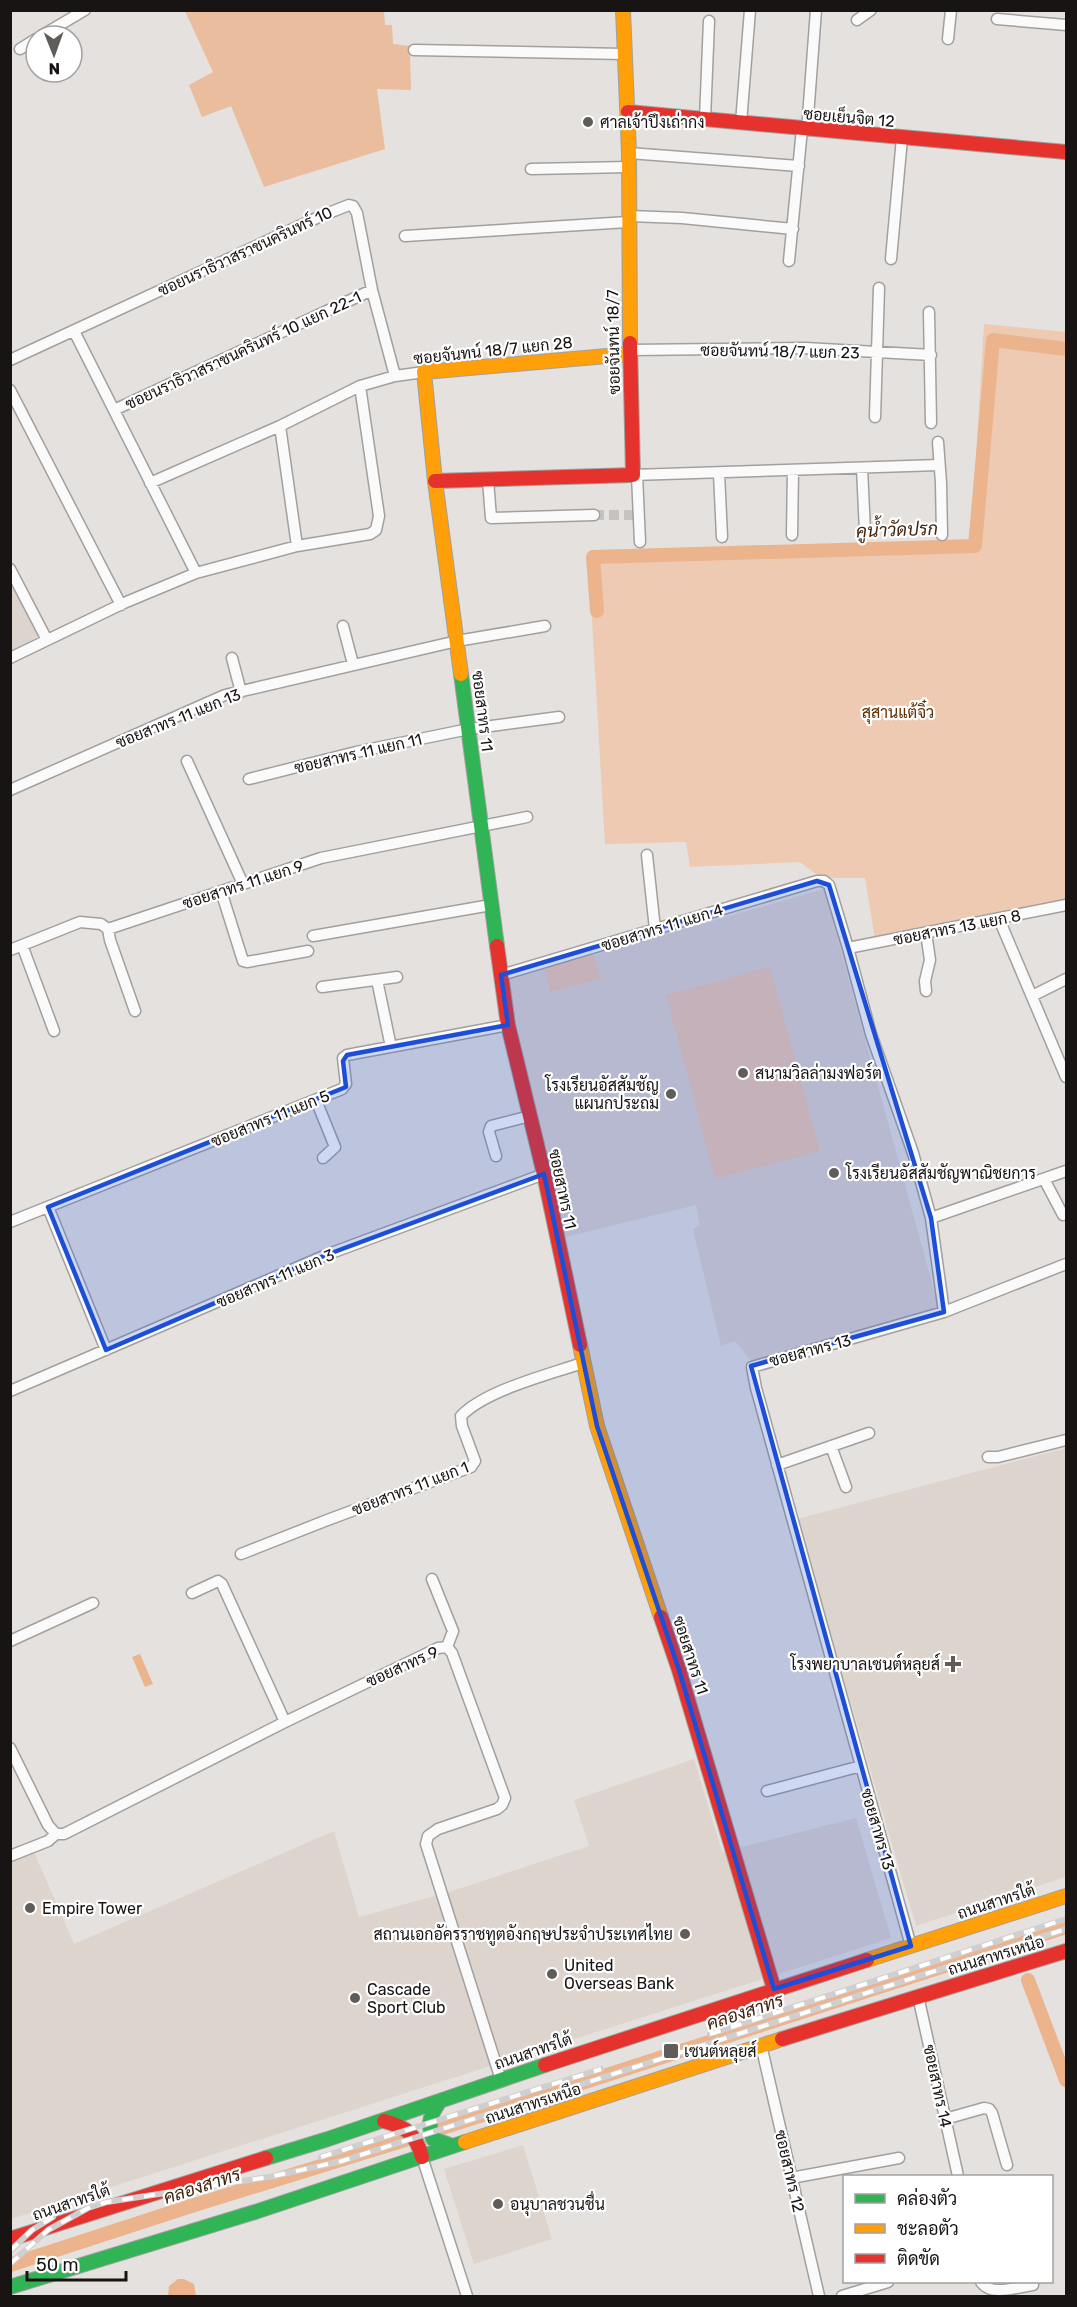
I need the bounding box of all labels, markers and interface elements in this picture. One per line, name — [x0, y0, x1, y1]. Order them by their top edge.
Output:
north arrow — [24, 24, 84, 84]
text: N — [48, 59, 60, 78]
street label: ซอยเย็นจิต 12 — [803, 100, 896, 131]
place label: ศาลเจ้าปึงเถ่ากง — [600, 112, 705, 132]
marker: ศาลเจ้าปึงเถ่ากง — [581, 115, 595, 129]
street label: ซอยนราธิวาสราชนครินทร์ 10 — [154, 200, 335, 300]
street label: ซอยนราธิวาสราชนครินทร์ 10 แยก 22-1 — [121, 285, 364, 414]
street label: ซอยจันทน์ 18/7 — [600, 289, 624, 395]
street label: ซอยจันทน์ 18/7 แยก 28 — [412, 330, 574, 368]
street label: ซอยจันทน์ 18/7 แยก 23 — [700, 338, 860, 362]
water label: คูน้ำวัดปรก — [856, 513, 938, 544]
street label: ซอยสาทร 11 — [468, 670, 497, 753]
street label: ซอยสาทร 11 แยก 13 — [113, 685, 244, 752]
park label: สุสานแต้จิ๋ว — [862, 699, 934, 724]
street label: ซอยสาทร 11 แยก 11 — [292, 730, 424, 777]
street label: ซอยสาทร 11 แยก 9 — [180, 856, 306, 913]
street label: ซอยสาทร 11 แยก 4 — [599, 900, 726, 955]
street label: ซอยสาทร 13 แยก 8 — [892, 906, 1023, 949]
place label: สนามวิลล่ามงฟอร์ต — [755, 1061, 882, 1083]
marker: สนามวิลล่ามงฟอร์ต — [736, 1066, 750, 1080]
place label: โรงเรียนอัสสัมชัญ แผนกประถม — [544, 1074, 659, 1113]
street label: ซอยสาทร 11 แยก 5 — [208, 1086, 332, 1151]
marker: โรงเรียนอัสสัมชัญ แผนกประถม — [664, 1087, 678, 1101]
street label: ซอยสาทร 11 — [545, 1147, 580, 1231]
place label: โรงเรียนอัสสัมชัญพาณิชยการ — [845, 1162, 1036, 1183]
marker: โรงเรียนอัสสัมชัญพาณิชยการ — [827, 1166, 841, 1180]
street label: ซอยสาทร 11 แยก 3 — [213, 1245, 337, 1312]
street label: ซอยสาทร 13 — [767, 1330, 853, 1371]
street label: ซอยสาทร 11 แยก 1 — [349, 1457, 471, 1519]
street label: ซอยสาทร 11 — [669, 1614, 712, 1697]
street label: ซอยสาทร 9 — [363, 1642, 441, 1691]
place label: โรงพยาบาลเซนต์หลุยส์ — [790, 1652, 940, 1676]
marker: โรงพยาบาลเซนต์หลุยส์ — [944, 1655, 962, 1673]
street label: ซอยสาทร 13 — [857, 1786, 898, 1872]
street label: ถนนสาทรใต้ — [954, 1878, 1038, 1923]
place label: Empire Tower — [42, 1899, 142, 1918]
marker: Empire Tower — [23, 1901, 37, 1915]
place label: สถานเอกอัครราชทูตอังกฤษประจำประเทศไทย — [373, 1923, 673, 1946]
marker: สถานเอกอัครราชทูตอังกฤษประจำประเทศไทย — [678, 1927, 692, 1941]
street label: ถนนสาทรเหนือ — [945, 1931, 1047, 1979]
place label: United Overseas Bank — [564, 1956, 675, 1993]
marker: United Overseas Bank — [545, 1967, 559, 1981]
place label: Cascade Sport Club — [367, 1980, 446, 2017]
water label: คลองสาทร — [704, 1989, 788, 2035]
marker: Cascade Sport Club — [348, 1991, 362, 2005]
street label: ถนนสาทรใต้ — [491, 2027, 575, 2074]
place label: เซนต์หลุยส์ — [684, 2039, 757, 2063]
marker: เซนต์หลุยส์ — [662, 2042, 680, 2060]
street label: ซอยสาทร 14 — [919, 2043, 956, 2129]
street label: ถนนสาทรเหนือ — [482, 2078, 584, 2128]
street label: ซอยสาทร 12 — [771, 2128, 808, 2214]
water label: คลองสาทร — [161, 2163, 245, 2209]
legend — [843, 2175, 1053, 2283]
street label: ถนนสาทรใต้ — [29, 2178, 113, 2225]
text: คล่องตัว — [897, 2187, 957, 2210]
place label: อนุบาลชวนชื่น — [510, 2190, 605, 2216]
marker: อนุบาลชวนชื่น — [491, 2197, 505, 2211]
text: ชะลอตัว — [897, 2218, 959, 2240]
scale bar — [27, 2244, 126, 2282]
text: ติดขัด — [897, 2248, 940, 2270]
text: 50 m — [36, 2254, 79, 2276]

